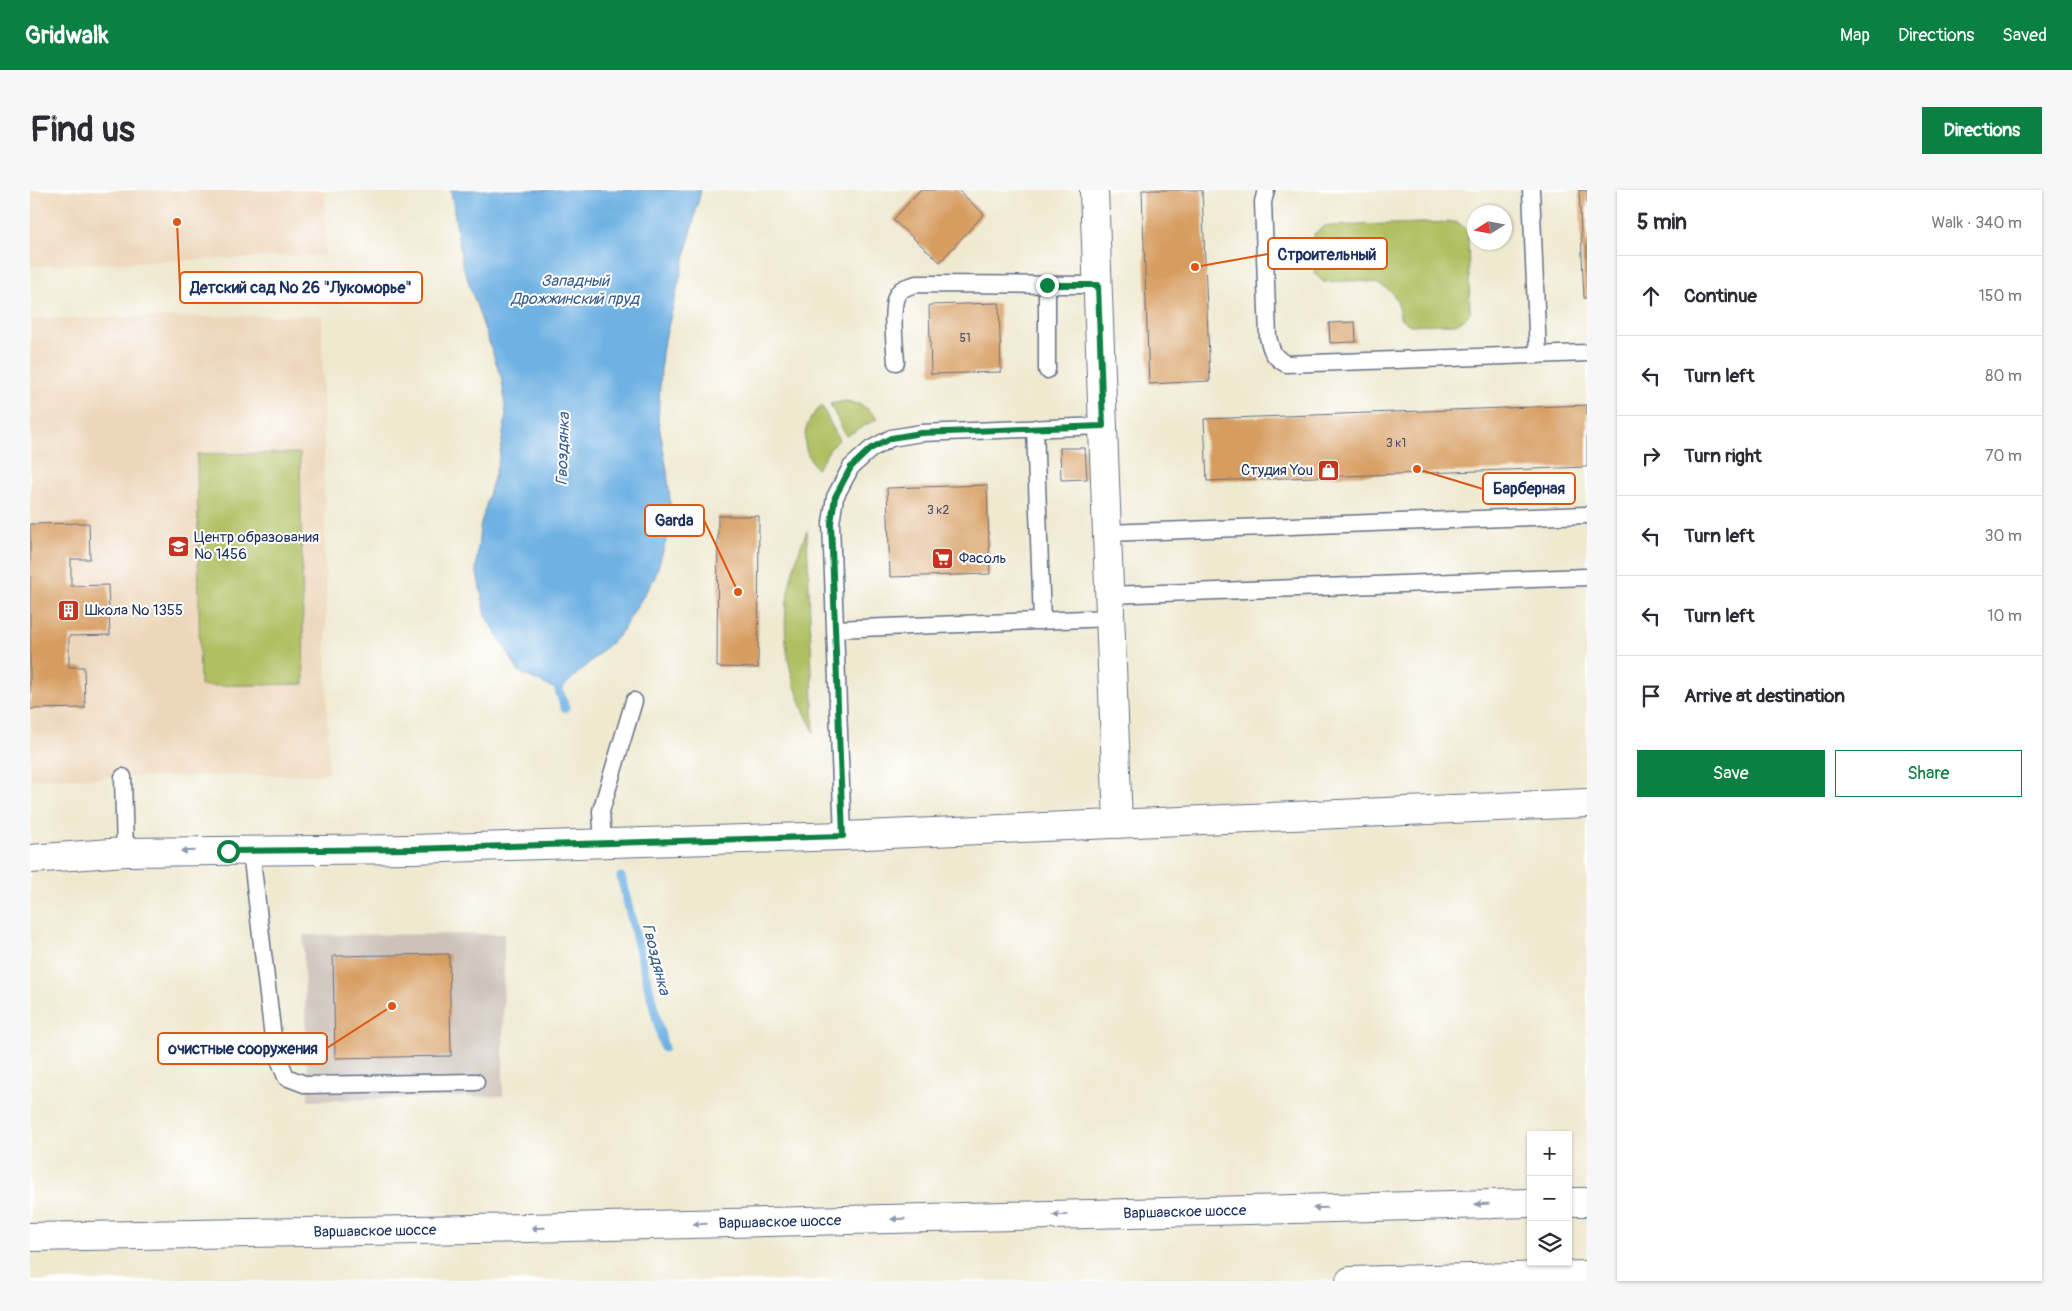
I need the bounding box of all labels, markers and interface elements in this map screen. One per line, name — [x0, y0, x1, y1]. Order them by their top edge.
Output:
text: Gridwalk — [25, 21, 109, 50]
text: Map — [1840, 24, 1870, 47]
text: Directions — [1898, 24, 1974, 47]
text: Saved — [2002, 24, 2047, 47]
button: Directions — [1922, 107, 2042, 154]
text: Find us — [30, 108, 135, 152]
north arrow — [1467, 205, 1512, 250]
text: 5 min — [1637, 209, 1687, 236]
text: Walk · 340 m — [1931, 213, 2022, 233]
callout: Строительный — [1268, 238, 1387, 269]
text: Строительный — [1278, 245, 1377, 265]
water label: Западный Дрожжинский пруд — [510, 271, 640, 309]
callout: Детский сад № 26 "Лукоморье" — [180, 272, 422, 303]
route end — [1036, 274, 1059, 297]
text: Детский сад № 26 "Лукоморье" — [189, 278, 412, 298]
icon: ahead — [1637, 282, 1665, 310]
text: Continue — [1684, 284, 1757, 308]
text: 150 m — [1978, 286, 2022, 306]
house number: 51 — [959, 331, 971, 346]
icon: left — [1637, 362, 1665, 390]
text: Turn left — [1684, 364, 1754, 388]
text: 80 m — [1985, 366, 2022, 386]
water label: Гвоздянка — [552, 411, 574, 486]
house number: 3 к1 — [1386, 436, 1406, 451]
icon: right — [1637, 442, 1665, 470]
text: Turn right — [1684, 444, 1762, 468]
text: 70 m — [1985, 446, 2022, 466]
shop icon: Студия You — [1317, 458, 1341, 482]
place label: Студия You — [1241, 461, 1313, 480]
callout: Барберная — [1483, 473, 1575, 504]
text: Барберная — [1493, 479, 1566, 499]
house number: 3 к2 — [927, 503, 949, 518]
callout: Garda — [645, 505, 704, 536]
text: Garda — [655, 511, 694, 531]
icon: left — [1637, 522, 1665, 550]
text: Turn left — [1684, 524, 1754, 548]
text: 30 m — [1984, 526, 2022, 546]
place label: Центр образования № 1456 — [194, 528, 319, 564]
school or university icon: Центр образования № 1456 — [166, 534, 190, 558]
supermarket icon: Фасоль — [931, 546, 955, 570]
place label: Фасоль — [959, 549, 1007, 568]
building icon: Школа № 1355 — [57, 598, 81, 622]
place label: Школа № 1355 — [85, 601, 183, 620]
icon: left — [1637, 602, 1665, 630]
text: Turn left — [1684, 604, 1754, 628]
text: 10 m — [1987, 606, 2022, 626]
icon: arrive — [1637, 682, 1665, 710]
text: Arrive at destination — [1684, 684, 1845, 708]
button: Save — [1637, 750, 1825, 797]
button: Share — [1835, 750, 2022, 797]
route start — [217, 840, 240, 863]
one-way arrow — [180, 847, 196, 855]
water label: Гвоздянка — [638, 922, 675, 998]
callout: очистные сооружения — [158, 1033, 327, 1064]
text: очистные сооружения — [167, 1039, 318, 1059]
map controls — [1527, 1131, 1572, 1266]
button: + — [1527, 1131, 1572, 1176]
button: − — [1527, 1176, 1572, 1221]
street label: Варшавское шоссе — [1123, 1201, 1247, 1223]
one-way arrow — [1474, 1201, 1490, 1209]
one-way arrow — [1311, 1205, 1327, 1213]
street label: Варшавское шоссе — [718, 1211, 842, 1233]
one-way arrow — [1052, 1211, 1068, 1219]
one-way arrow — [889, 1215, 905, 1223]
one-way arrow — [692, 1220, 708, 1228]
street label: Варшавское шоссе — [313, 1221, 437, 1242]
button: layers — [1527, 1221, 1572, 1266]
one-way arrow — [529, 1224, 545, 1232]

